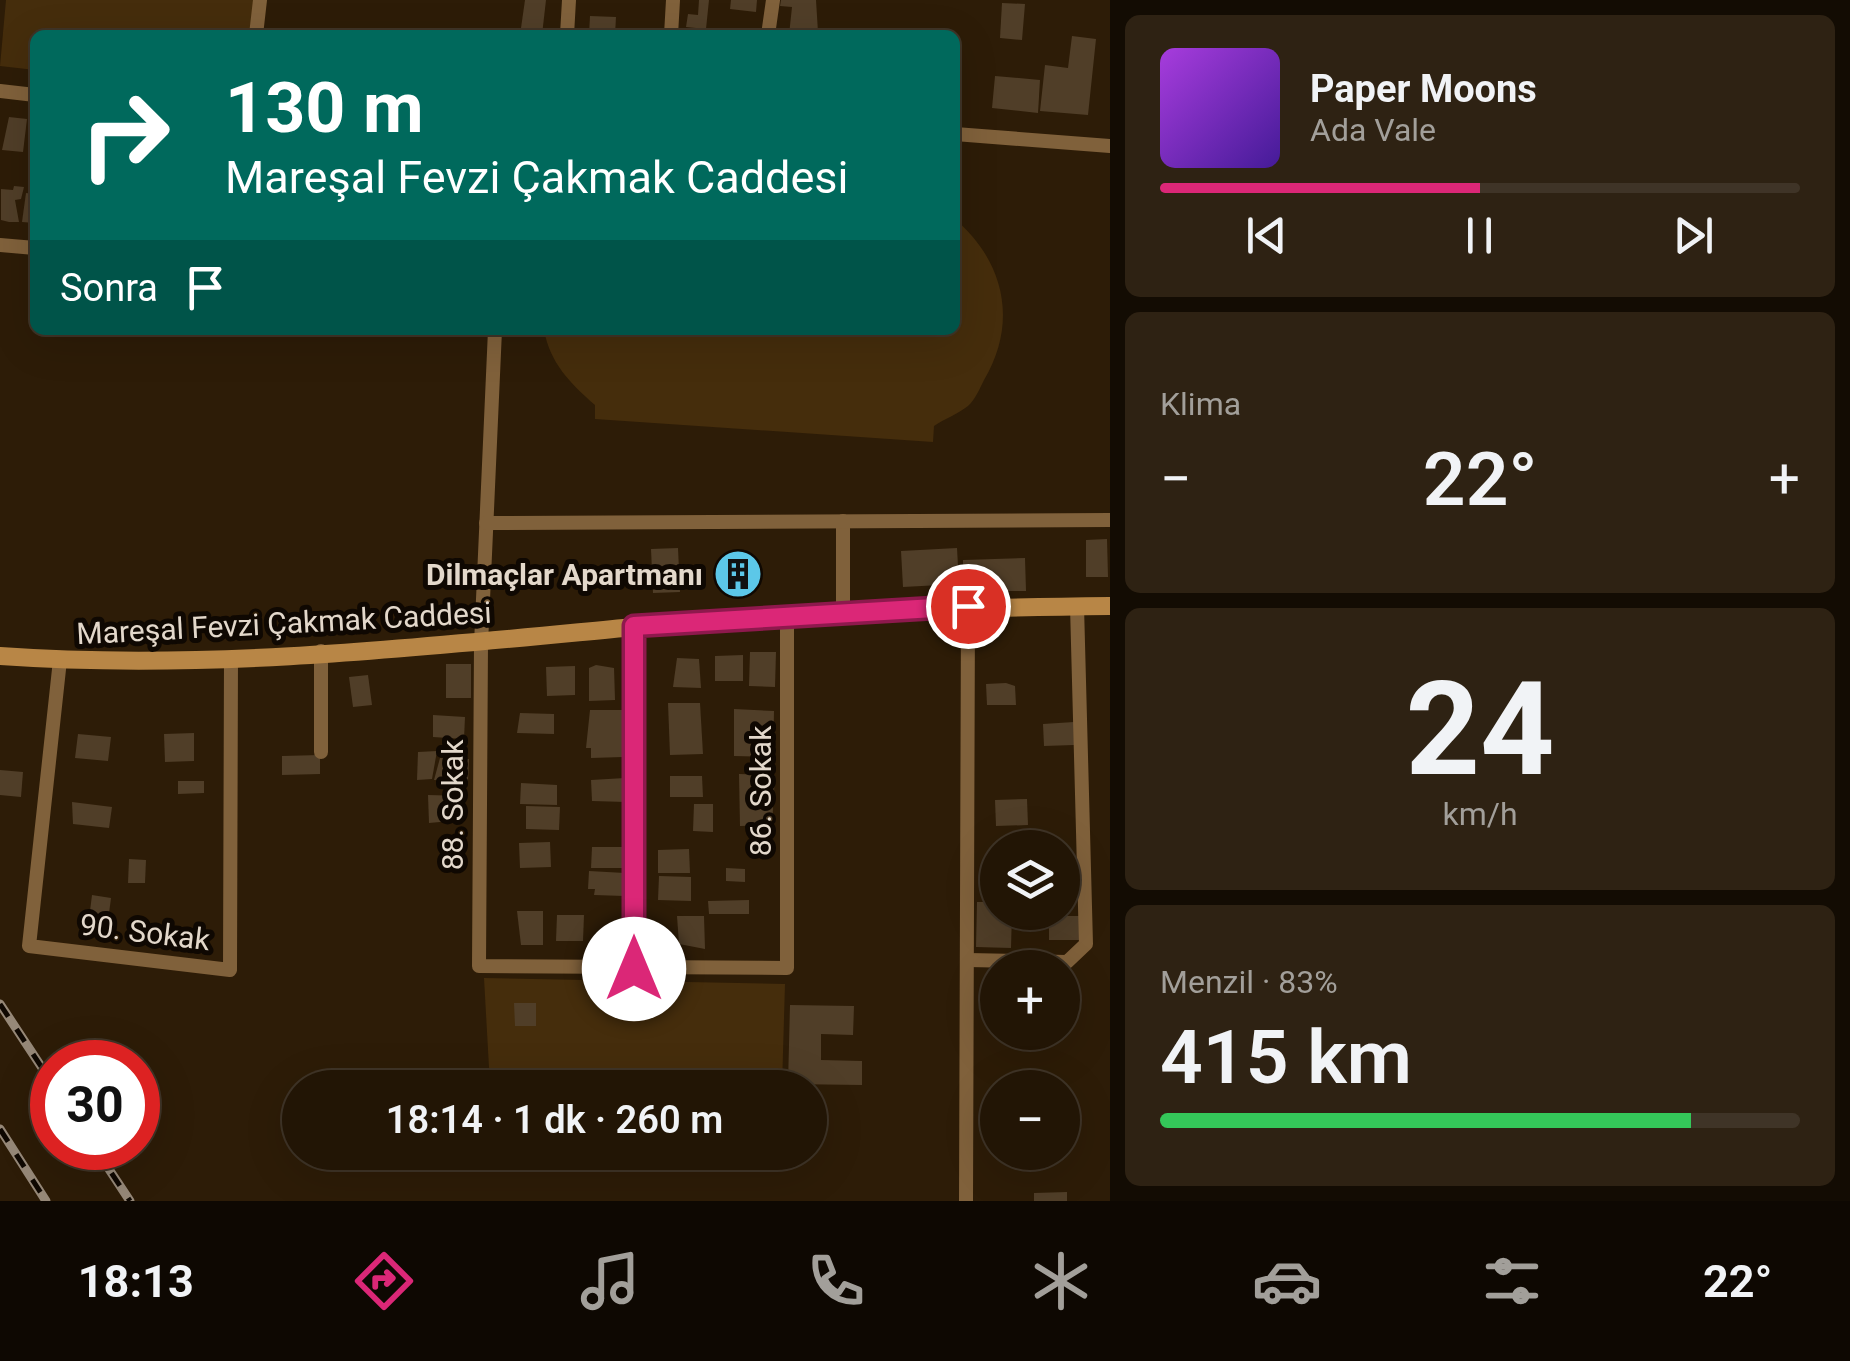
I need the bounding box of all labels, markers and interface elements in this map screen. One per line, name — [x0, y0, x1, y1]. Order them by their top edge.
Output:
text: 130 m — [225, 67, 424, 149]
text: Paper Moons — [1310, 67, 1537, 111]
icon: right — [60, 70, 190, 200]
text: Ada Vale — [1310, 111, 1436, 149]
text: Mareşal Fevzi Çakmak Caddesi — [225, 151, 849, 204]
icon: previous — [1239, 208, 1294, 263]
icon: pause — [1452, 208, 1507, 263]
icon: next — [1666, 208, 1721, 263]
icon: arrive — [178, 260, 233, 315]
text: Sonra — [60, 266, 158, 310]
text: Klima — [1160, 385, 1241, 423]
text: 22° — [1423, 435, 1537, 523]
text: − — [1160, 447, 1191, 511]
text: + — [1769, 447, 1800, 511]
building icon: Dilmaçlar Apartmanı — [712, 548, 764, 600]
place label: Dilmaçlar Apartmanı — [426, 557, 703, 592]
pin — [926, 564, 1011, 649]
icon: arrive — [941, 579, 996, 634]
street label: Mareşal Fevzi Çakmak Caddesi — [76, 595, 492, 651]
text: 24 — [1405, 653, 1555, 806]
street label: 86. Sokak — [743, 725, 778, 856]
street label: 88. Sokak — [435, 739, 470, 870]
text: km/h — [1442, 795, 1518, 833]
map controls — [980, 830, 1080, 1170]
button: layers — [980, 830, 1080, 930]
street label: 90. Sokak — [78, 907, 213, 957]
position arrow — [582, 917, 686, 1021]
button: + — [980, 950, 1080, 1050]
text: Menzil · 83% — [1160, 963, 1338, 1001]
text: 415 km — [1160, 1013, 1412, 1101]
speed limit sign: 30 — [30, 1040, 160, 1170]
button: − — [980, 1070, 1080, 1170]
text: 18:14 · 1 dk · 260 m — [386, 1098, 723, 1142]
icon: directions — [349, 1246, 419, 1316]
icon: music — [575, 1246, 645, 1316]
icon: phone — [801, 1246, 871, 1316]
icon: climate — [1026, 1246, 1096, 1316]
icon: car — [1252, 1246, 1322, 1316]
icon: filters — [1477, 1246, 1547, 1316]
text: 18:13 — [78, 1255, 194, 1308]
text: 22° — [1703, 1255, 1772, 1308]

